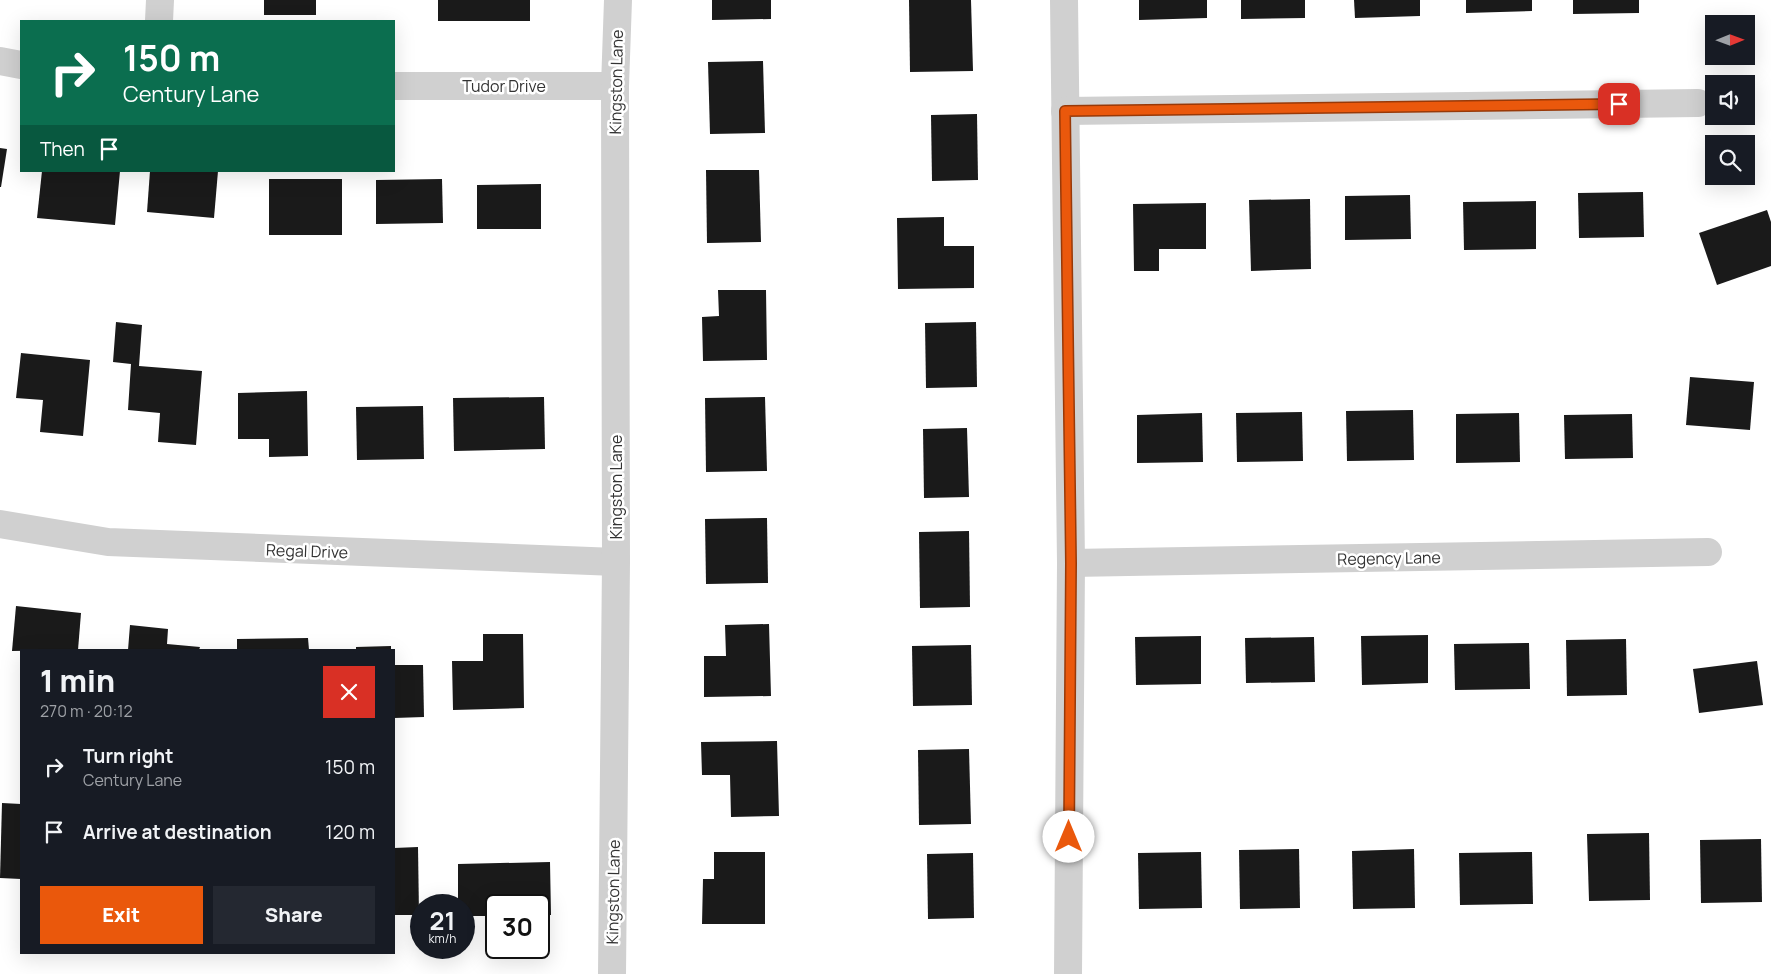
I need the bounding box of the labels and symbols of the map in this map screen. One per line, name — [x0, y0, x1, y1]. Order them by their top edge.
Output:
north arrow — [1705, 15, 1755, 65]
street label: Kingston Lane — [604, 29, 628, 135]
street label: Tudor Drive — [462, 75, 546, 97]
pin — [1598, 83, 1640, 125]
street label: Kingston Lane — [605, 435, 627, 539]
street label: Regal Drive — [266, 539, 348, 563]
street label: Regency Lane — [1337, 546, 1441, 570]
position arrow — [1042, 810, 1094, 862]
street label: Kingston Lane — [601, 839, 625, 945]
speed limit sign: 30 — [485, 894, 550, 959]

